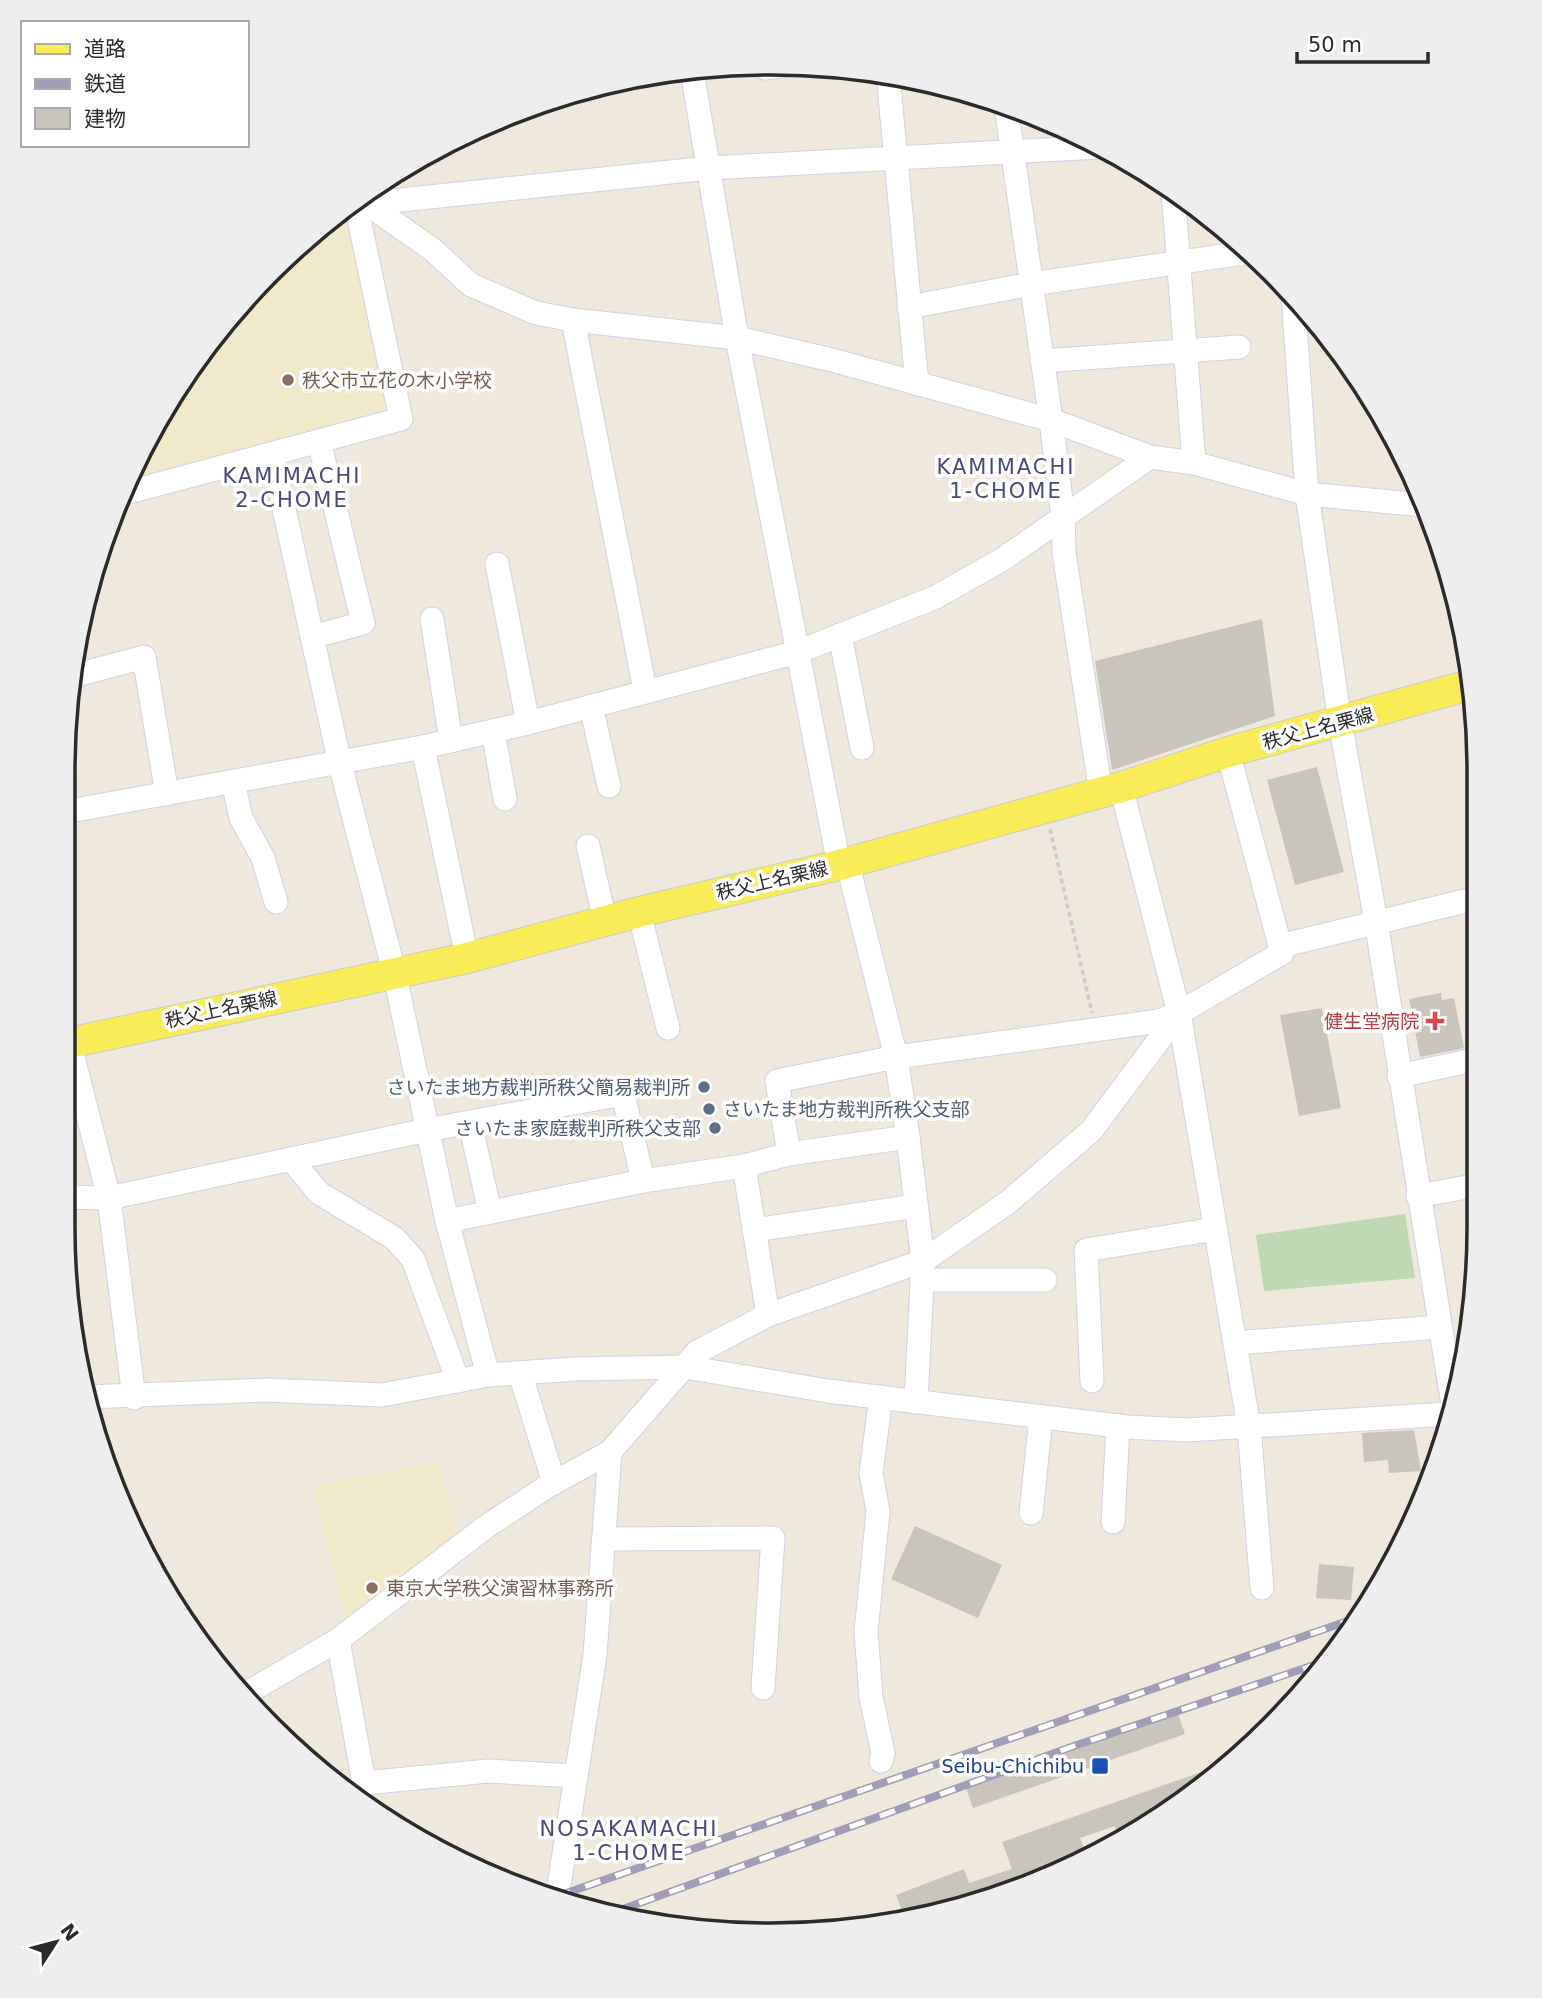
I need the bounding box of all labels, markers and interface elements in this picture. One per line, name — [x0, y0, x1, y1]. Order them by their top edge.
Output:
legend — [21, 21, 248, 147]
scale bar — [1297, 21, 1428, 65]
text: 50 m — [1308, 33, 1362, 57]
text: 道路 — [84, 37, 126, 61]
text: 鉄道 — [84, 72, 126, 96]
text: 建物 — [84, 107, 126, 131]
place label: 秩父市立花の木小学校 — [302, 369, 492, 391]
marker: 秩父市立花の木小学校 — [280, 372, 296, 388]
district label: KAMIMACHI 1-CHOME — [937, 455, 1075, 503]
district label: KAMIMACHI 2-CHOME — [223, 464, 361, 512]
street label: 秩父上名栗線 — [1260, 703, 1376, 753]
street label: 秩父上名栗線 — [714, 856, 830, 904]
street label: 秩父上名栗線 — [163, 986, 279, 1032]
place label: 健生堂病院 — [1324, 1010, 1419, 1032]
marker: 健生堂病院 — [1425, 1011, 1445, 1031]
place label: さいたま地方裁判所秩父簡易裁判所 — [387, 1076, 690, 1098]
marker: さいたま地方裁判所秩父簡易裁判所 — [696, 1079, 712, 1095]
place label: さいたま地方裁判所秩父支部 — [723, 1098, 969, 1120]
marker: さいたま地方裁判所秩父支部 — [701, 1101, 717, 1117]
place label: さいたま家庭裁判所秩父支部 — [455, 1117, 701, 1139]
marker: さいたま家庭裁判所秩父支部 — [707, 1120, 723, 1136]
place label: 東京大学秩父演習林事務所 — [386, 1577, 614, 1599]
marker: 東京大学秩父演習林事務所 — [364, 1580, 380, 1596]
place label: Seibu-Chichibu — [942, 1755, 1084, 1777]
marker: Seibu-Chichibu — [1090, 1756, 1110, 1776]
district label: NOSAKAMACHI 1-CHOME — [540, 1817, 718, 1865]
north arrow — [21, 1907, 91, 1977]
text: N — [56, 1919, 83, 1945]

